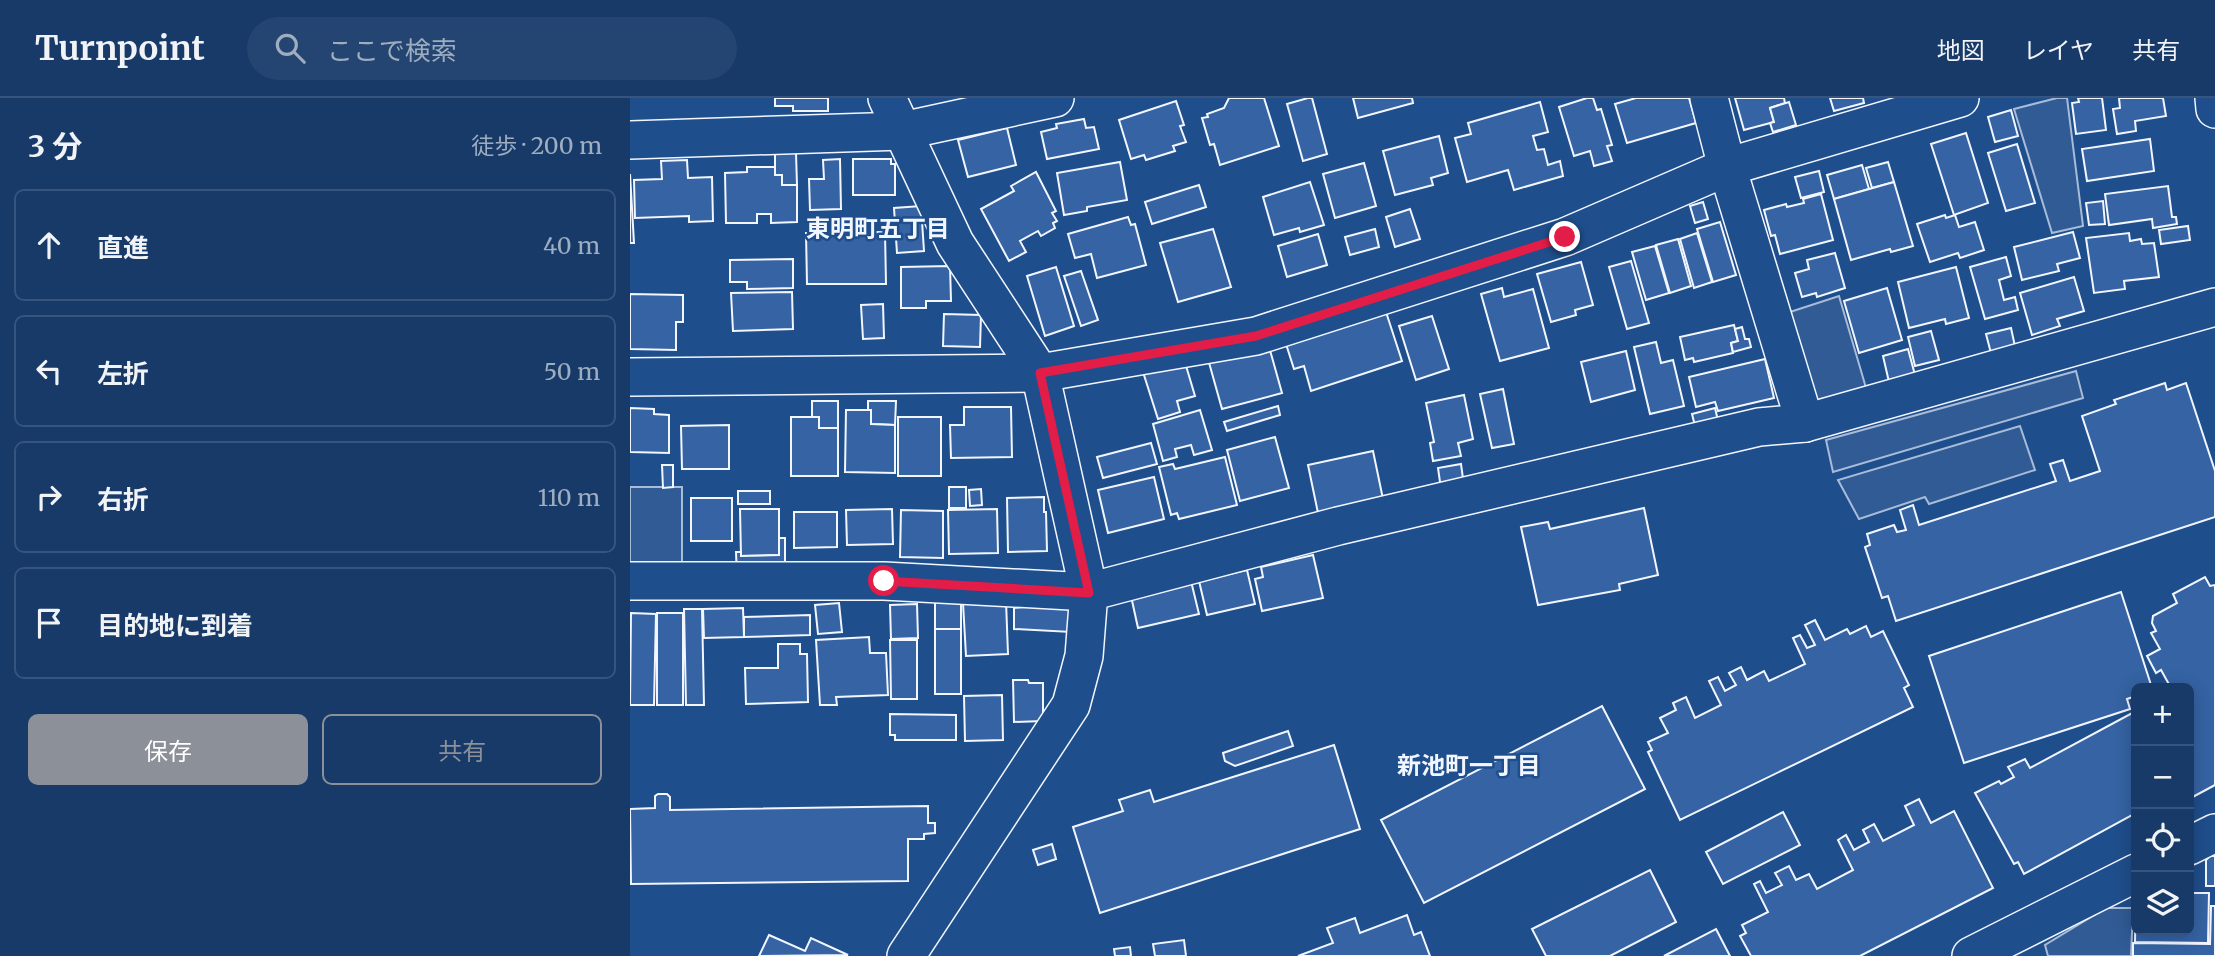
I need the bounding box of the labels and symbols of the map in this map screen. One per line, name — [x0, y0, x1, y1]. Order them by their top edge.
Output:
district label: 東明町五丁目 — [806, 213, 950, 244]
route end — [1549, 221, 1580, 252]
route start — [868, 565, 899, 596]
district label: 新池町一丁目 — [1397, 750, 1541, 781]

